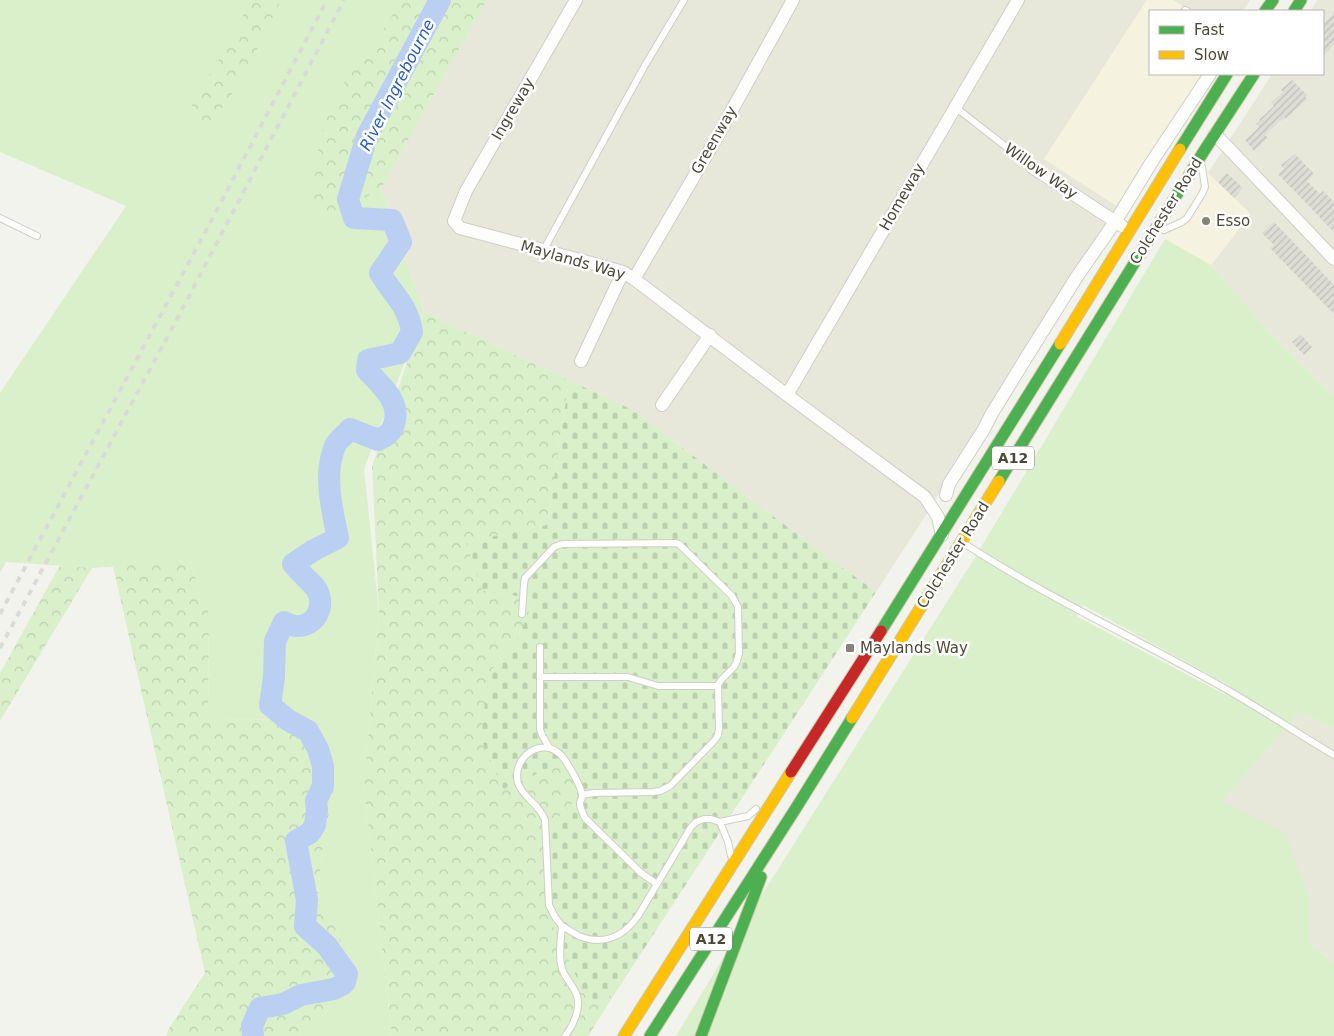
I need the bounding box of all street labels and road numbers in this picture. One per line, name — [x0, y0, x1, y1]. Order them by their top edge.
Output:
street label: Ingreway — [488, 75, 538, 143]
street label: Greenway — [687, 103, 741, 177]
street label: Willow Way — [1001, 139, 1081, 203]
street label: Colchester Road — [1126, 154, 1206, 268]
street label: Homeway — [876, 160, 929, 234]
street label: Maylands Way — [519, 236, 627, 284]
road number: A12 — [992, 446, 1034, 469]
street label: Colchester Road — [913, 498, 993, 612]
road number: A12 — [690, 928, 732, 951]

